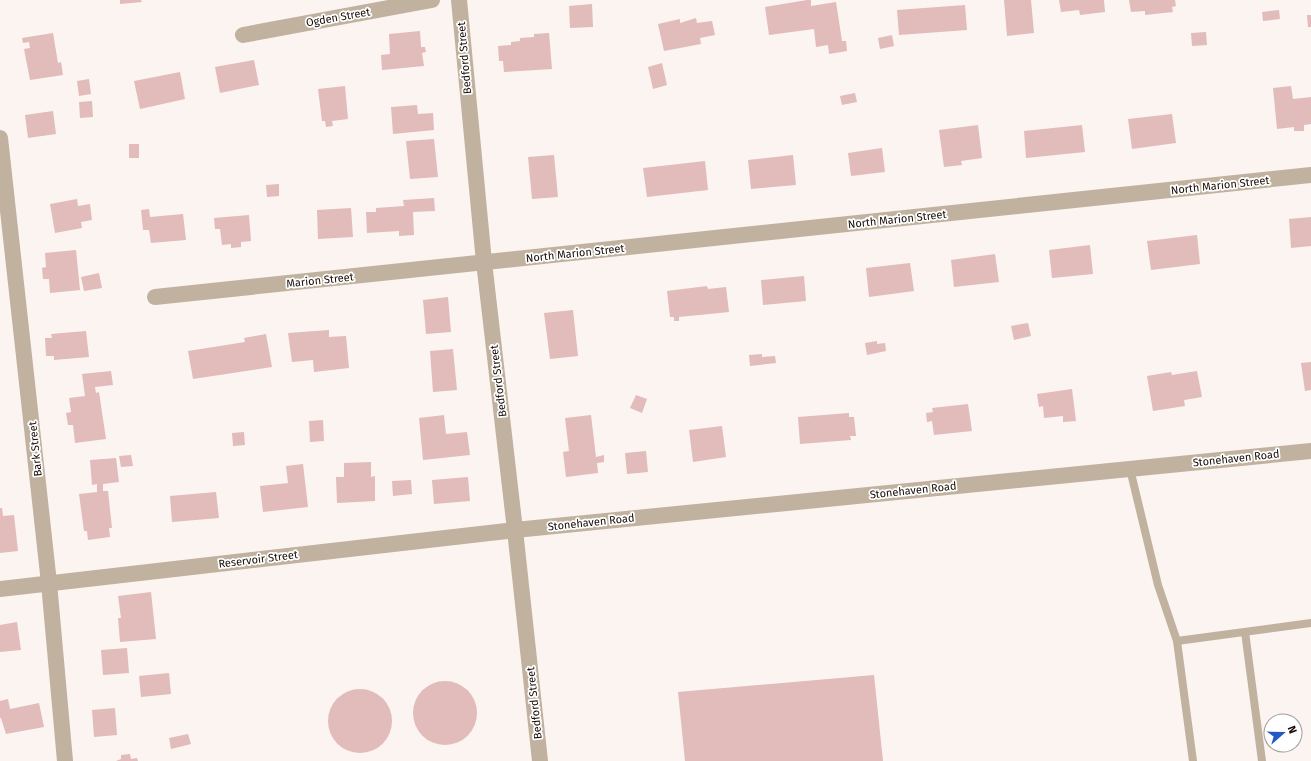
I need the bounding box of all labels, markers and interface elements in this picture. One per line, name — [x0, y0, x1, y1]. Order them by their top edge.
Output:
street label: Ogden Street — [305, 5, 371, 30]
street label: Bedford Street — [455, 21, 474, 95]
street label: North Marion Street — [1170, 174, 1270, 197]
street label: North Marion Street — [847, 208, 947, 231]
street label: North Marion Street — [525, 242, 625, 265]
street label: Marion Street — [286, 271, 354, 290]
street label: Bedford Street — [488, 344, 509, 418]
street label: Bark Street — [26, 421, 45, 477]
street label: Stonehaven Road — [1192, 447, 1280, 470]
street label: Stonehaven Road — [869, 479, 957, 502]
street label: Stonehaven Road — [547, 511, 635, 534]
street label: Reservoir Street — [218, 548, 298, 571]
street label: Bedford Street — [524, 666, 545, 740]
north arrow — [1263, 713, 1303, 753]
text: N — [1285, 724, 1299, 735]

